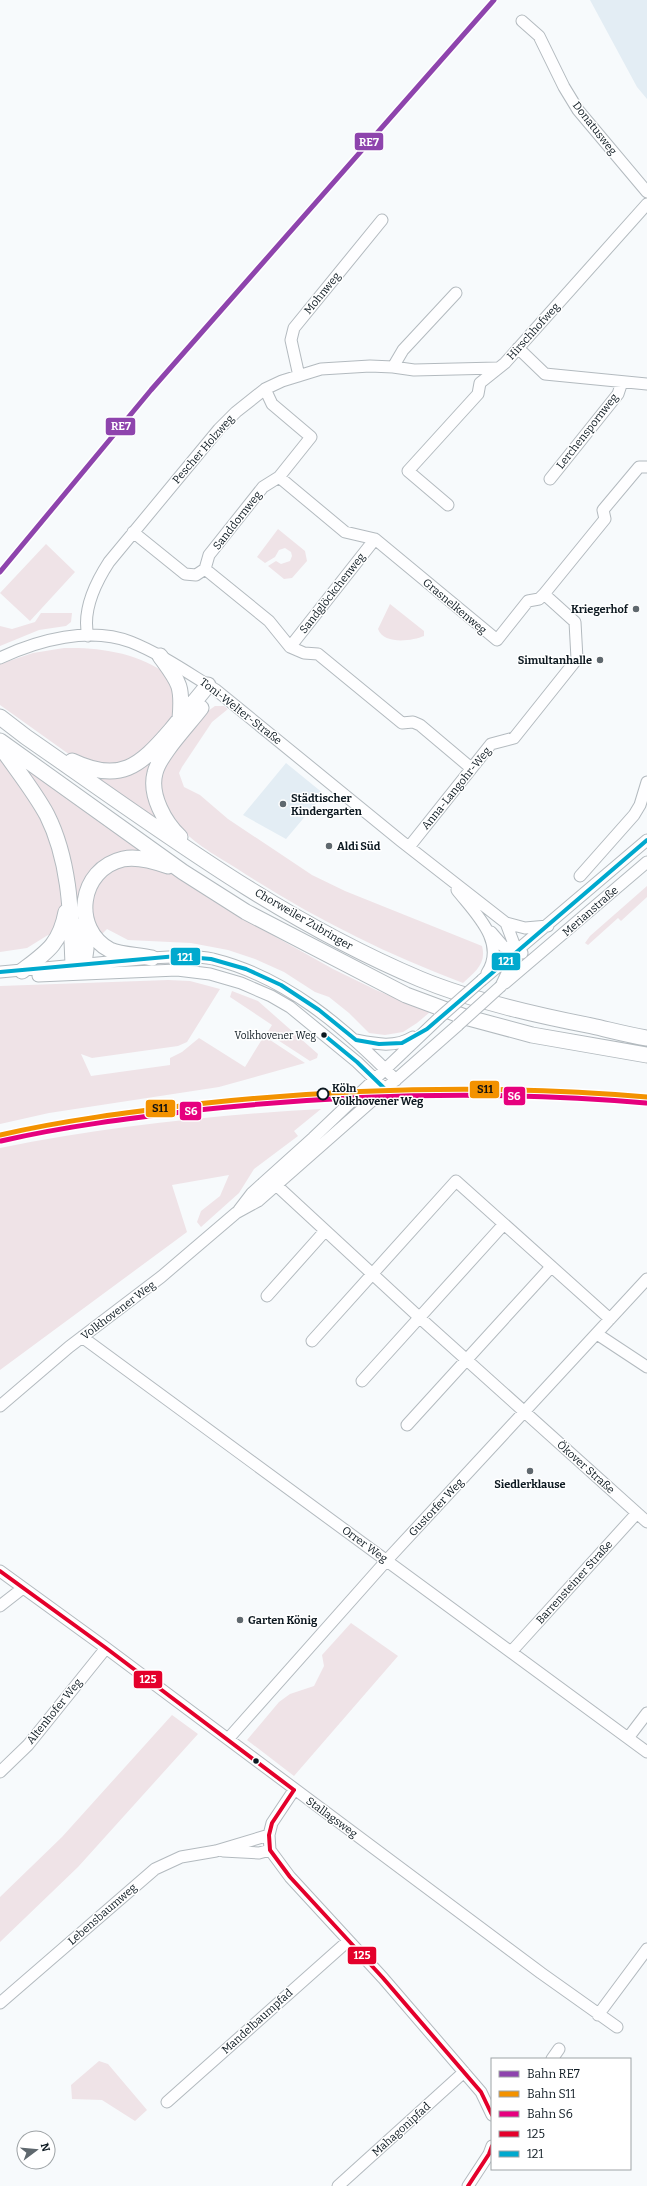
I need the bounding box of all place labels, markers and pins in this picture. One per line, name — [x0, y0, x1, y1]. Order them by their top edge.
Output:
place label: Kriegerhof — [571, 603, 629, 616]
marker: Kriegerhof — [631, 604, 641, 614]
place label: Simultanhalle — [518, 654, 592, 667]
marker: Simultanhalle — [595, 655, 605, 665]
place label: Städtischer Kindergarten — [291, 792, 362, 818]
marker: Städtischer Kindergarten — [278, 799, 288, 809]
place label: Aldi Süd — [337, 840, 381, 853]
marker: Aldi Süd — [324, 841, 334, 851]
place label: Volkhovener Weg — [235, 1030, 316, 1042]
marker: Volkhovener Weg — [319, 1030, 329, 1040]
place label: Köln Volkhovener Weg — [332, 1082, 424, 1108]
marker: Köln Volkhovener Weg — [316, 1087, 330, 1101]
marker: Siedlerklause — [525, 1466, 535, 1476]
place label: Siedlerklause — [494, 1478, 566, 1491]
place label: Garten König — [248, 1614, 318, 1627]
marker: Garten König — [235, 1615, 245, 1625]
unlabelled marker — [251, 1756, 261, 1766]

